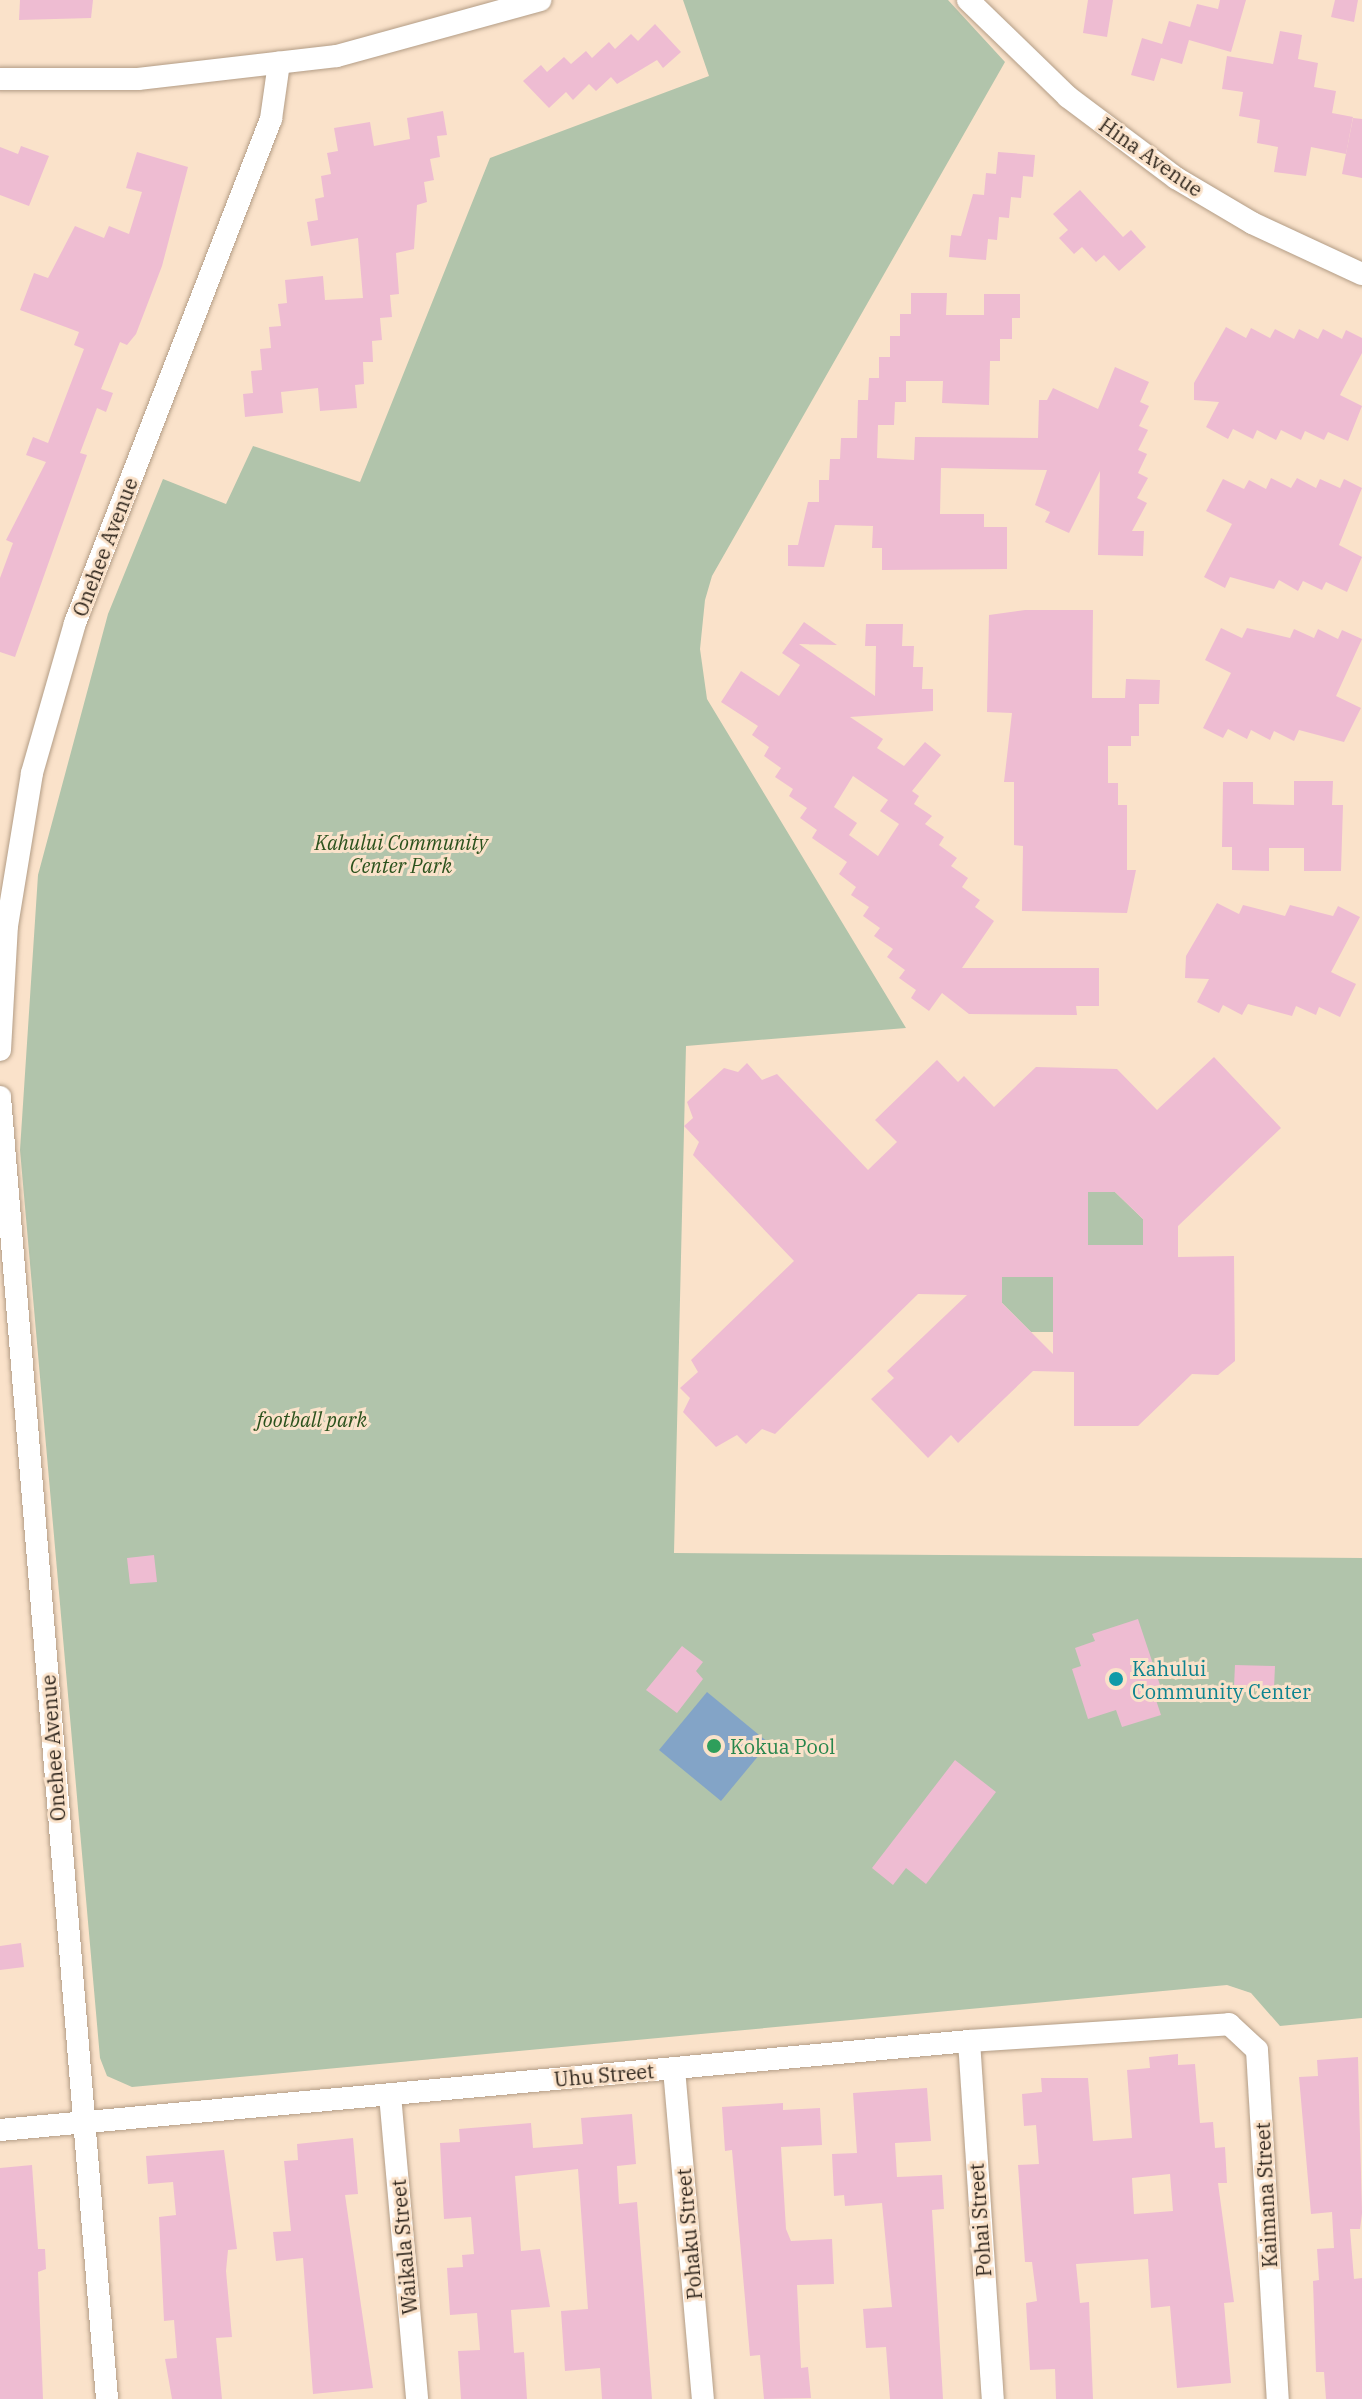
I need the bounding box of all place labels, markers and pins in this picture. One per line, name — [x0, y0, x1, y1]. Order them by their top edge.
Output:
place label: Kahului Community Center — [1132, 1656, 1311, 1703]
marker: Kahului Community Center — [1107, 1670, 1125, 1688]
place label: Kokua Pool — [730, 1734, 835, 1758]
marker: Kokua Pool — [705, 1737, 723, 1755]

